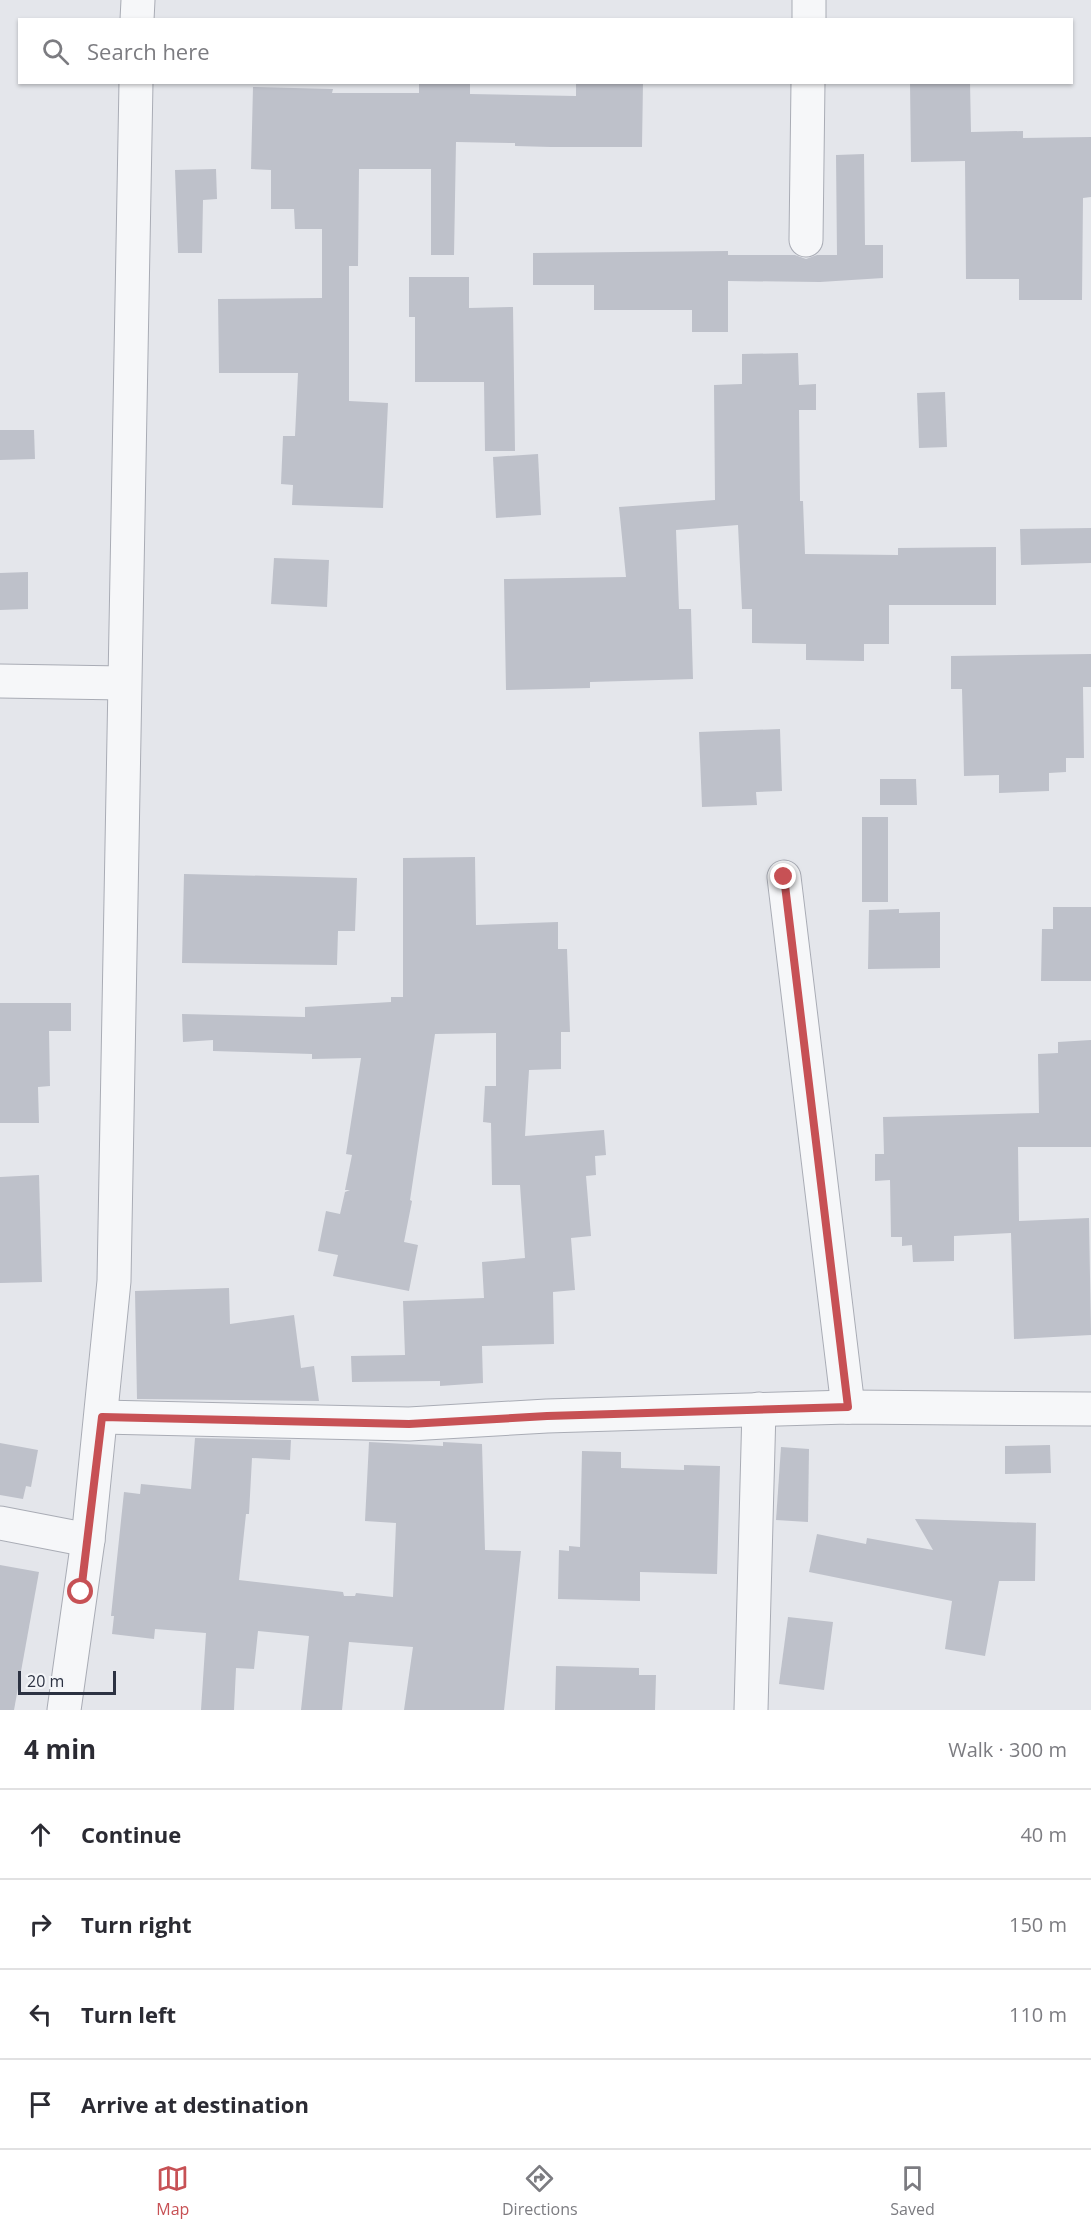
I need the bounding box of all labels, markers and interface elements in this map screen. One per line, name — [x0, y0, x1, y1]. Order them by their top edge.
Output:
search box — [18, 18, 1073, 84]
icon: search — [39, 35, 72, 68]
text: Search here — [87, 36, 210, 66]
route end — [770, 863, 796, 889]
route start — [67, 1578, 93, 1604]
scale bar — [18, 1668, 116, 1696]
text: 20 m — [27, 1670, 64, 1692]
text: 4 min — [24, 1731, 96, 1767]
text: Walk · 300 m — [948, 1736, 1067, 1763]
icon: ahead — [24, 1818, 57, 1851]
text: Continue — [81, 1819, 181, 1849]
text: 40 m — [1020, 1821, 1067, 1848]
icon: right — [24, 1908, 57, 1941]
text: Turn right — [81, 1909, 192, 1939]
text: 150 m — [1009, 1911, 1067, 1938]
icon: left — [24, 1998, 57, 2031]
text: Turn left — [81, 1999, 176, 2029]
text: 110 m — [1009, 2001, 1067, 2028]
icon: arrive — [24, 2088, 57, 2121]
text: Arrive at destination — [81, 2089, 309, 2119]
tab: Map — [156, 2162, 189, 2220]
tab: Directions — [502, 2162, 578, 2220]
tab: Saved — [890, 2162, 935, 2220]

